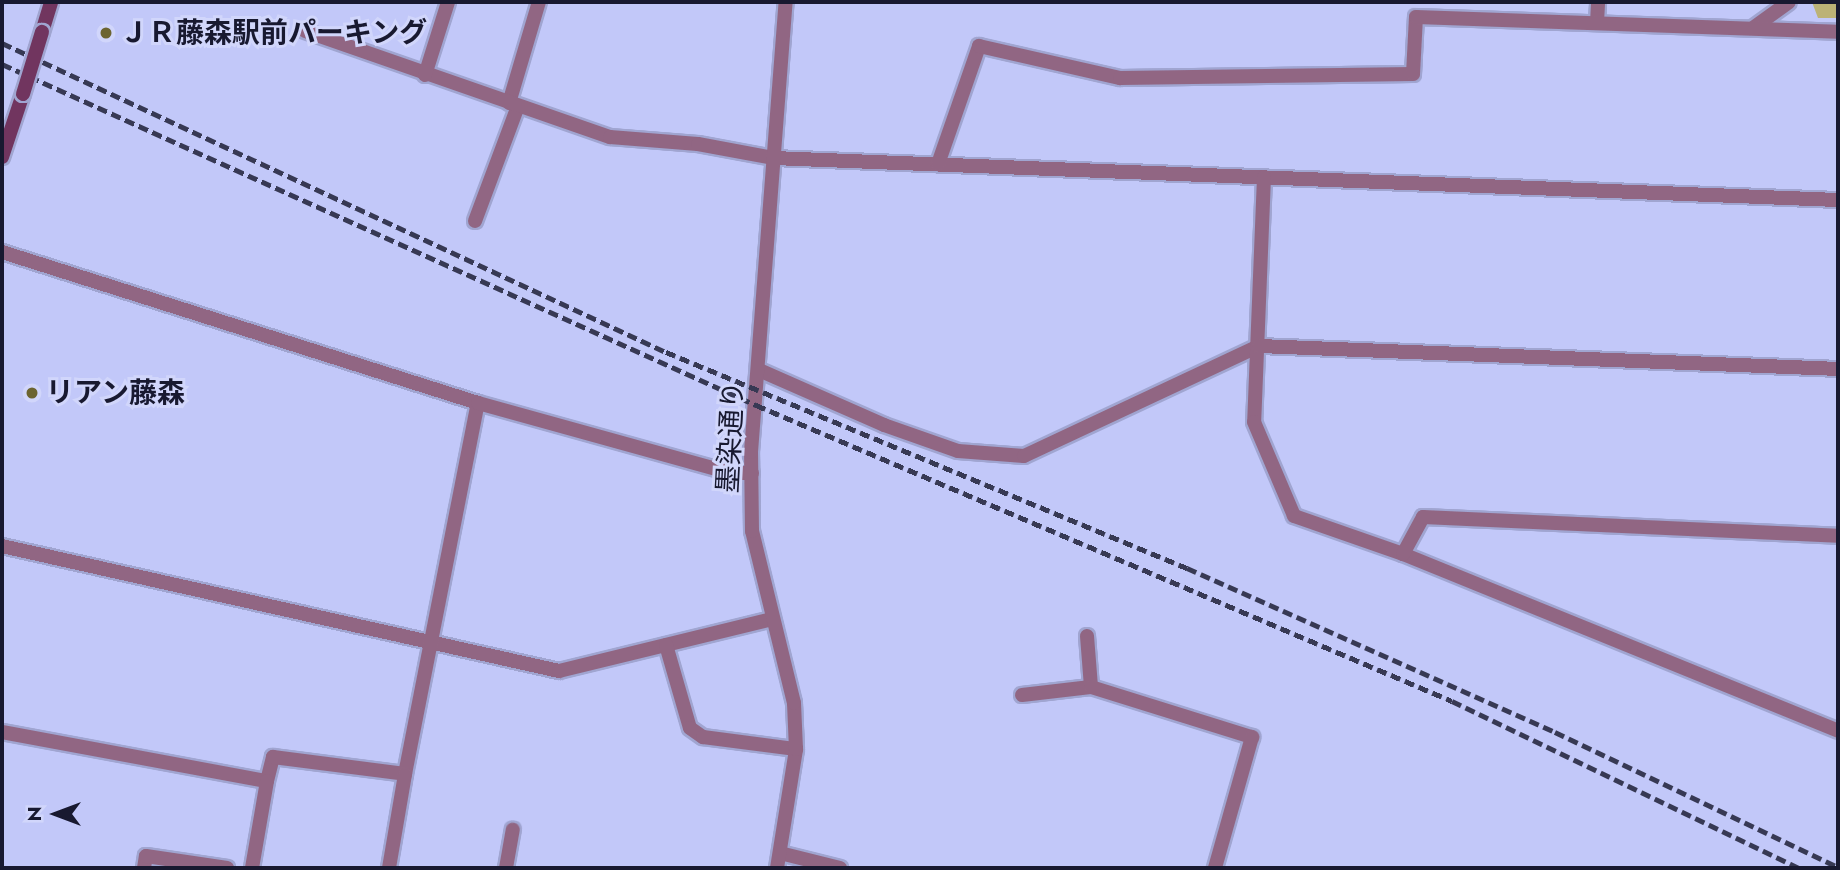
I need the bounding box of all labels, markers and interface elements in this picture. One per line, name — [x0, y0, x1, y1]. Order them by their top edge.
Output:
place label: ＪＲ藤森駅前パーキング — [120, 16, 428, 50]
marker: ＪＲ藤森駅前パーキング — [98, 25, 114, 41]
place label: リアン藤森 — [46, 376, 186, 410]
street label: 墨染通り — [711, 380, 751, 494]
marker: リアン藤森 — [24, 385, 40, 401]
north arrow — [21, 779, 91, 849]
text: N — [21, 806, 48, 822]

